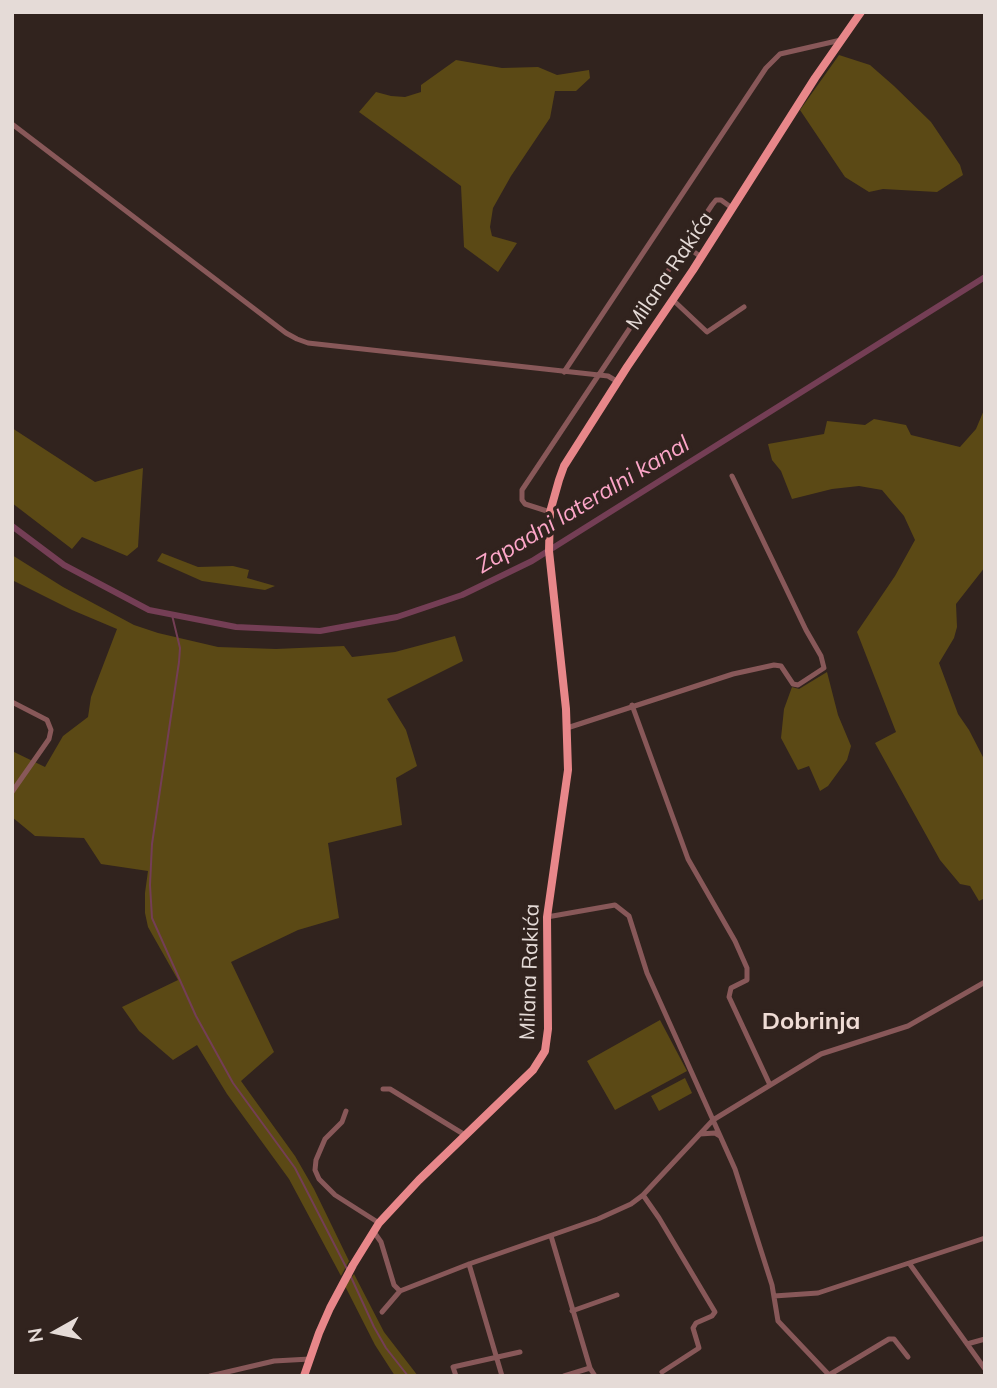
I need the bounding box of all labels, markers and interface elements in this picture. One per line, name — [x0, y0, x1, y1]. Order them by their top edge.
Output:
street label: Milana Rakića — [621, 207, 719, 335]
water label: Zapadni lateralni kanal — [471, 430, 695, 580]
street label: Milana Rakića — [515, 903, 545, 1041]
district label: Dobrinja — [762, 1008, 860, 1036]
north arrow — [21, 1297, 91, 1367]
text: N — [22, 1326, 48, 1344]

